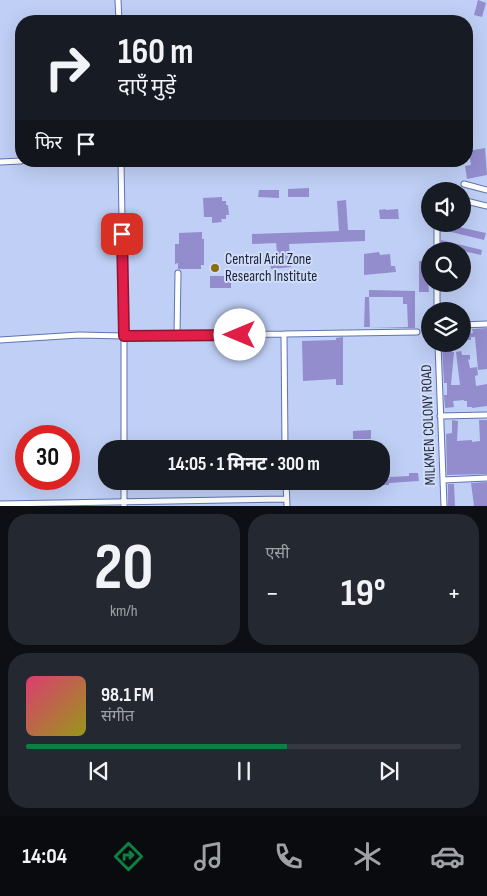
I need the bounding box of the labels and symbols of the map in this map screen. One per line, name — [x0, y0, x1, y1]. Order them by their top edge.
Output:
pin — [101, 213, 143, 255]
place label: Central Arid Zone Research Institute — [225, 250, 317, 286]
marker: Central Arid Zone Research Institute — [209, 262, 221, 274]
position arrow — [213, 308, 265, 360]
street label: MILKMEN COLONY ROAD — [417, 364, 440, 486]
speed limit sign: 30 — [15, 425, 80, 490]

